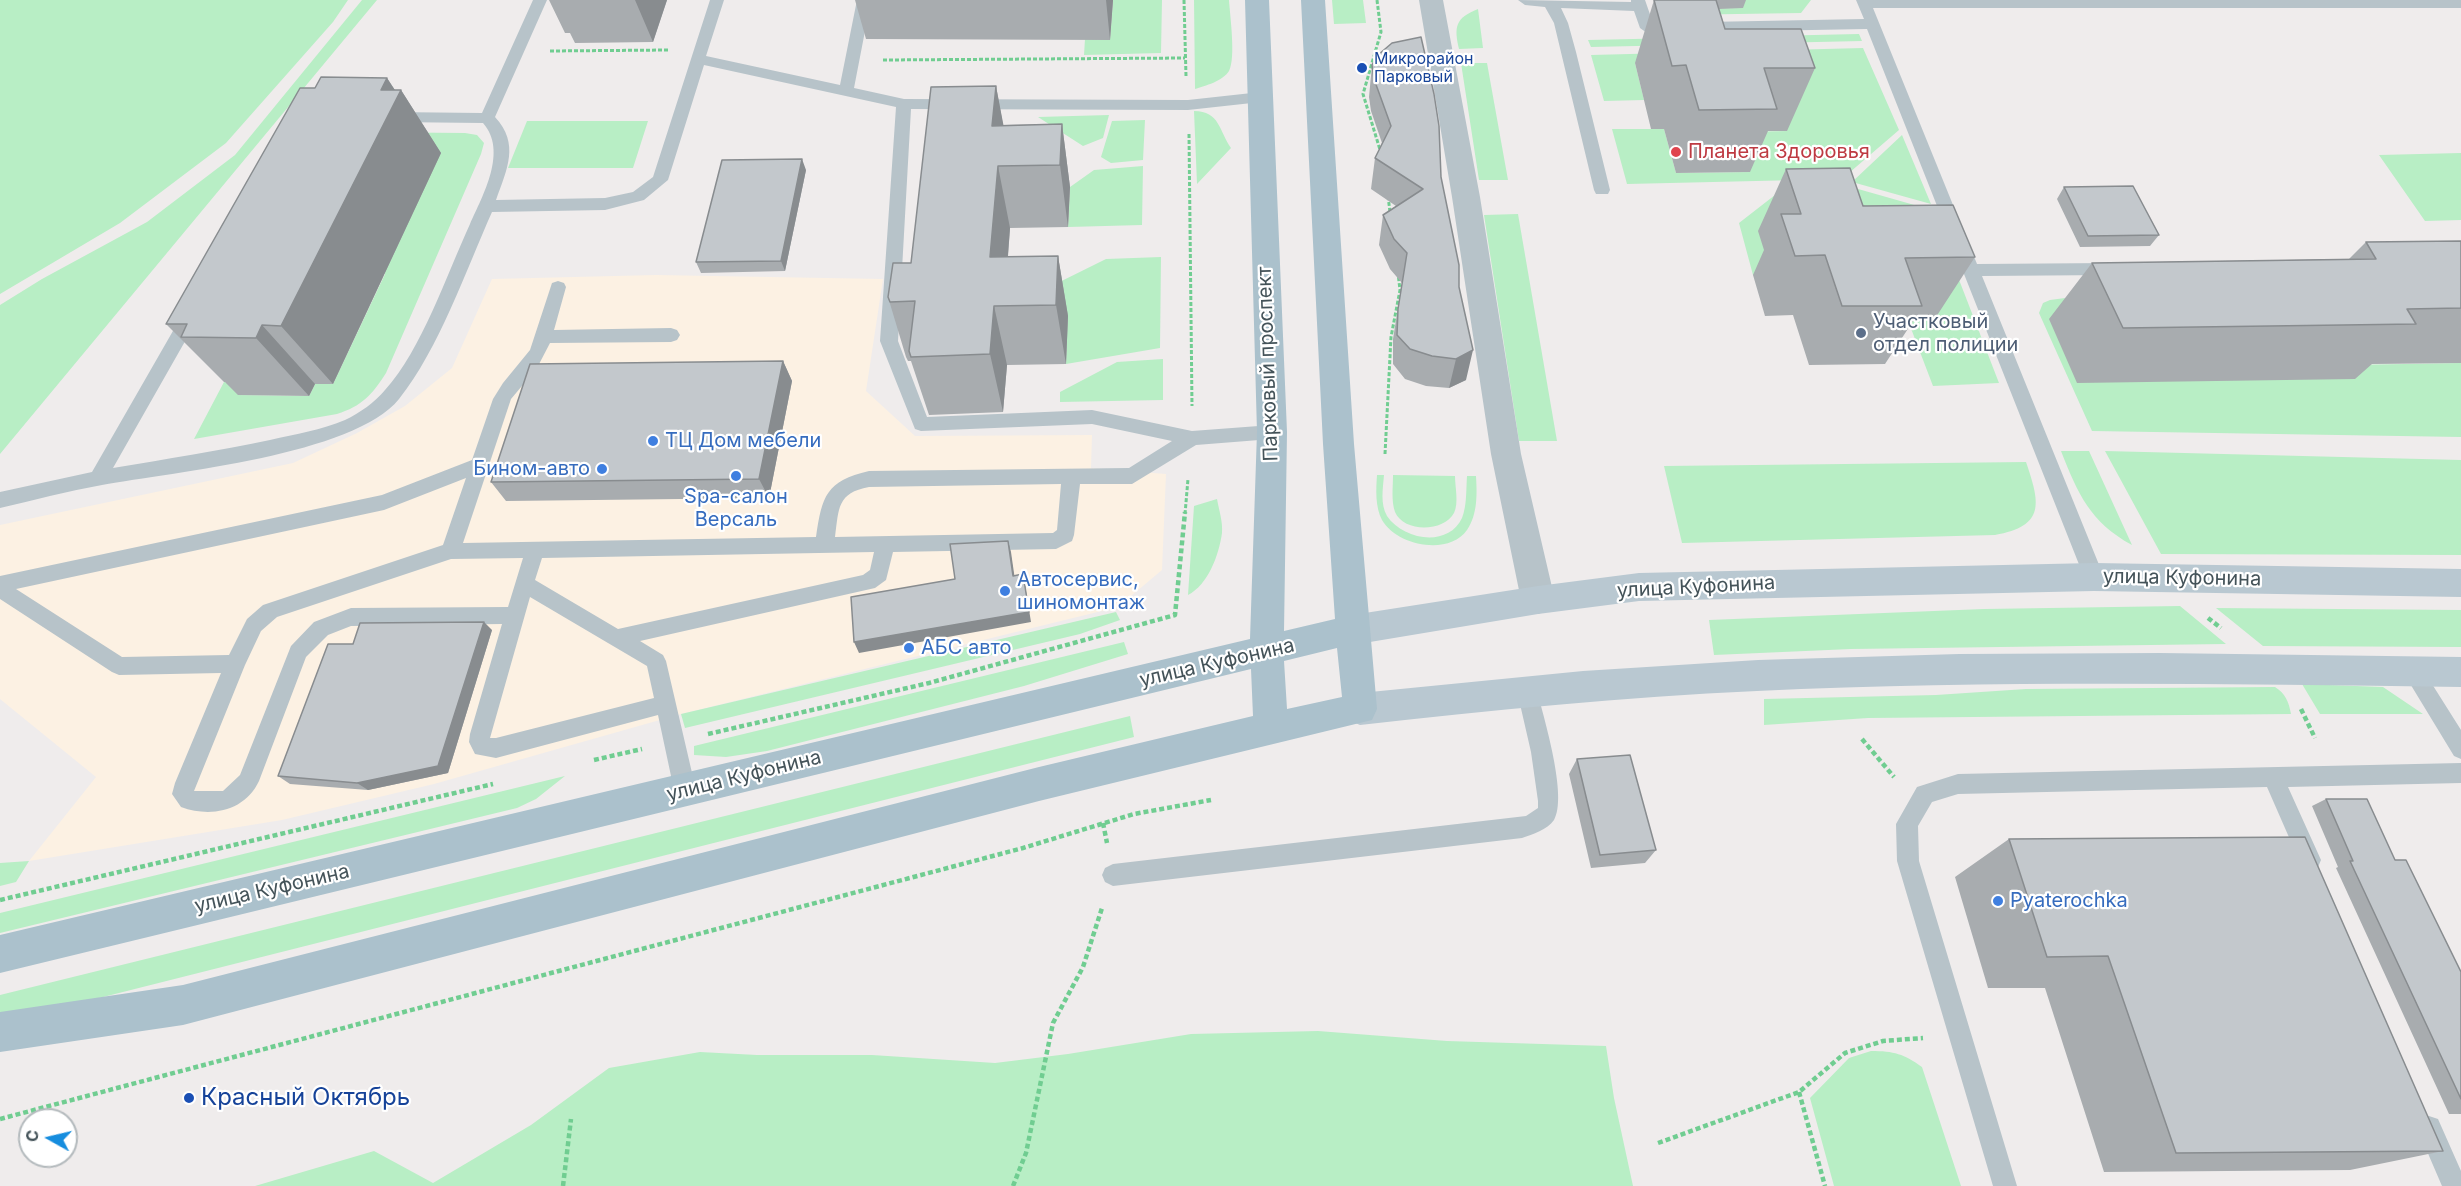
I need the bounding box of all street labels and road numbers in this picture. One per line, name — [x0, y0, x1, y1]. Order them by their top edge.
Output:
street label: Парковый проспект — [1253, 266, 1283, 462]
street label: улица Куфонина — [2103, 565, 2261, 591]
street label: улица Куфонина — [1616, 571, 1776, 603]
street label: улица Куфонина — [1137, 633, 1297, 693]
street label: улица Куфонина — [664, 745, 824, 807]
street label: улица Куфонина — [192, 859, 352, 919]

